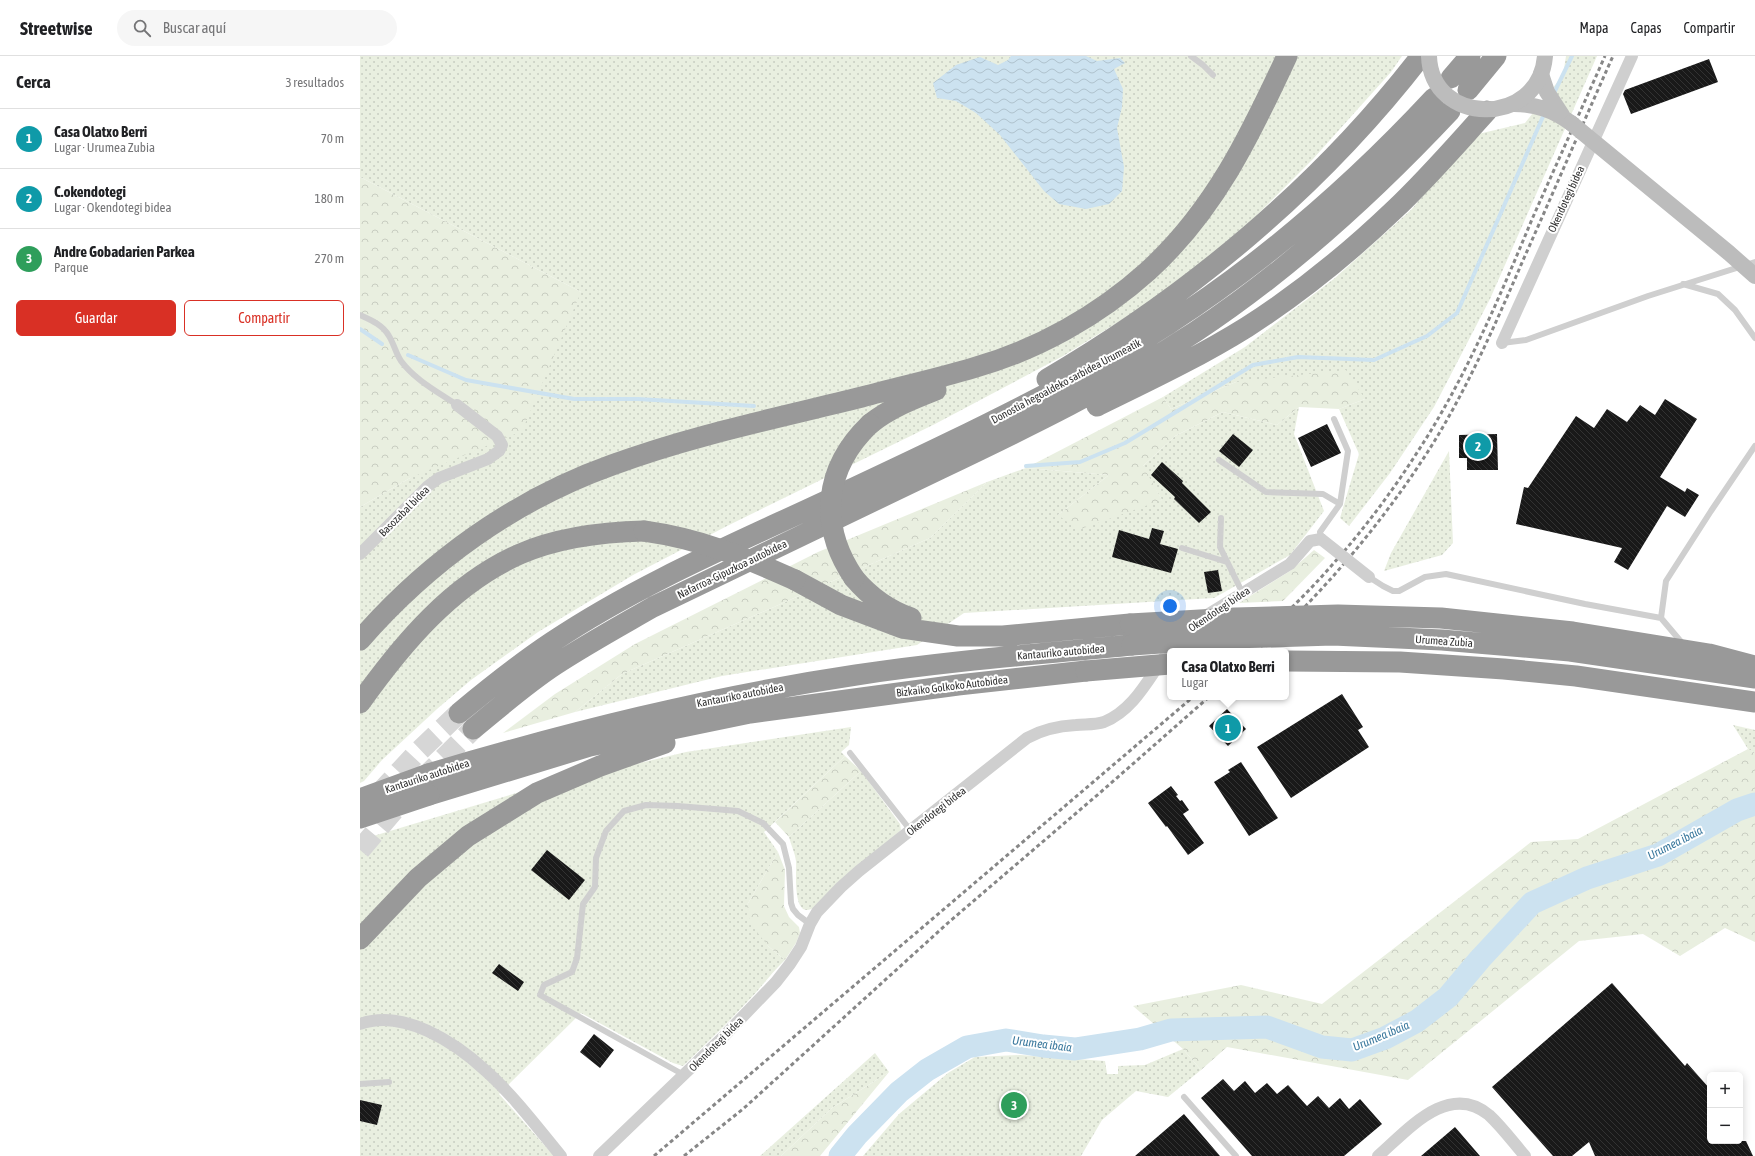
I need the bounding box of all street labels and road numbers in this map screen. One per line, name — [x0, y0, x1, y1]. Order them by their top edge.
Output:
street label: Okendotegi bidea — [1545, 164, 1587, 234]
street label: Donostia hegoaldeko sarbidea Urumeatik — [989, 336, 1143, 426]
street label: Basozabal bidea — [376, 483, 432, 539]
street label: Nafarroa-Gipuzkoa autobidea — [675, 537, 789, 601]
street label: Okendotegi bidea — [1186, 584, 1252, 634]
street label: Urumea Zubia — [1415, 633, 1473, 649]
street label: Kantauriko autobidea — [1017, 642, 1105, 662]
street label: Bizkaiko Golkoko Autobidea — [895, 673, 1009, 699]
street label: Kantauriko autobidea — [696, 681, 784, 709]
street label: Kantauriko autobidea — [383, 757, 471, 795]
street label: Okendotegi bidea — [904, 784, 968, 838]
street label: Okendotegi bidea — [686, 1014, 746, 1074]

